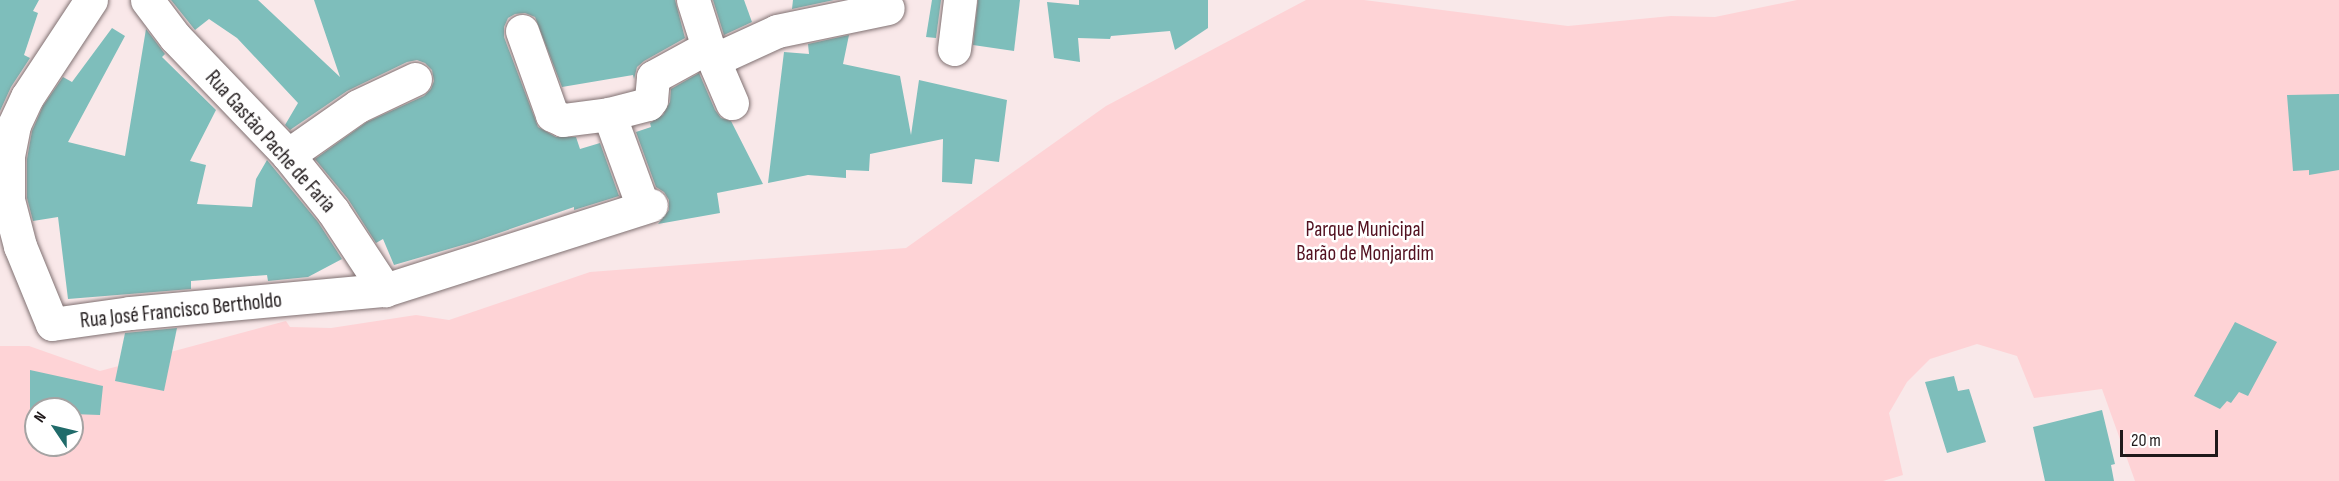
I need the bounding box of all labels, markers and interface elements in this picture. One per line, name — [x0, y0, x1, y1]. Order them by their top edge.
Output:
street label: Rua Gastão Pache de Faria — [200, 66, 340, 218]
park label: Parque Municipal Barão de Monjardim — [1296, 217, 1434, 267]
street label: Rua José Francisco Bertholdo — [79, 288, 283, 334]
north arrow — [24, 397, 84, 457]
text: N — [30, 409, 51, 426]
scale bar — [2123, 418, 2220, 456]
text: 20 m — [2131, 430, 2161, 451]

